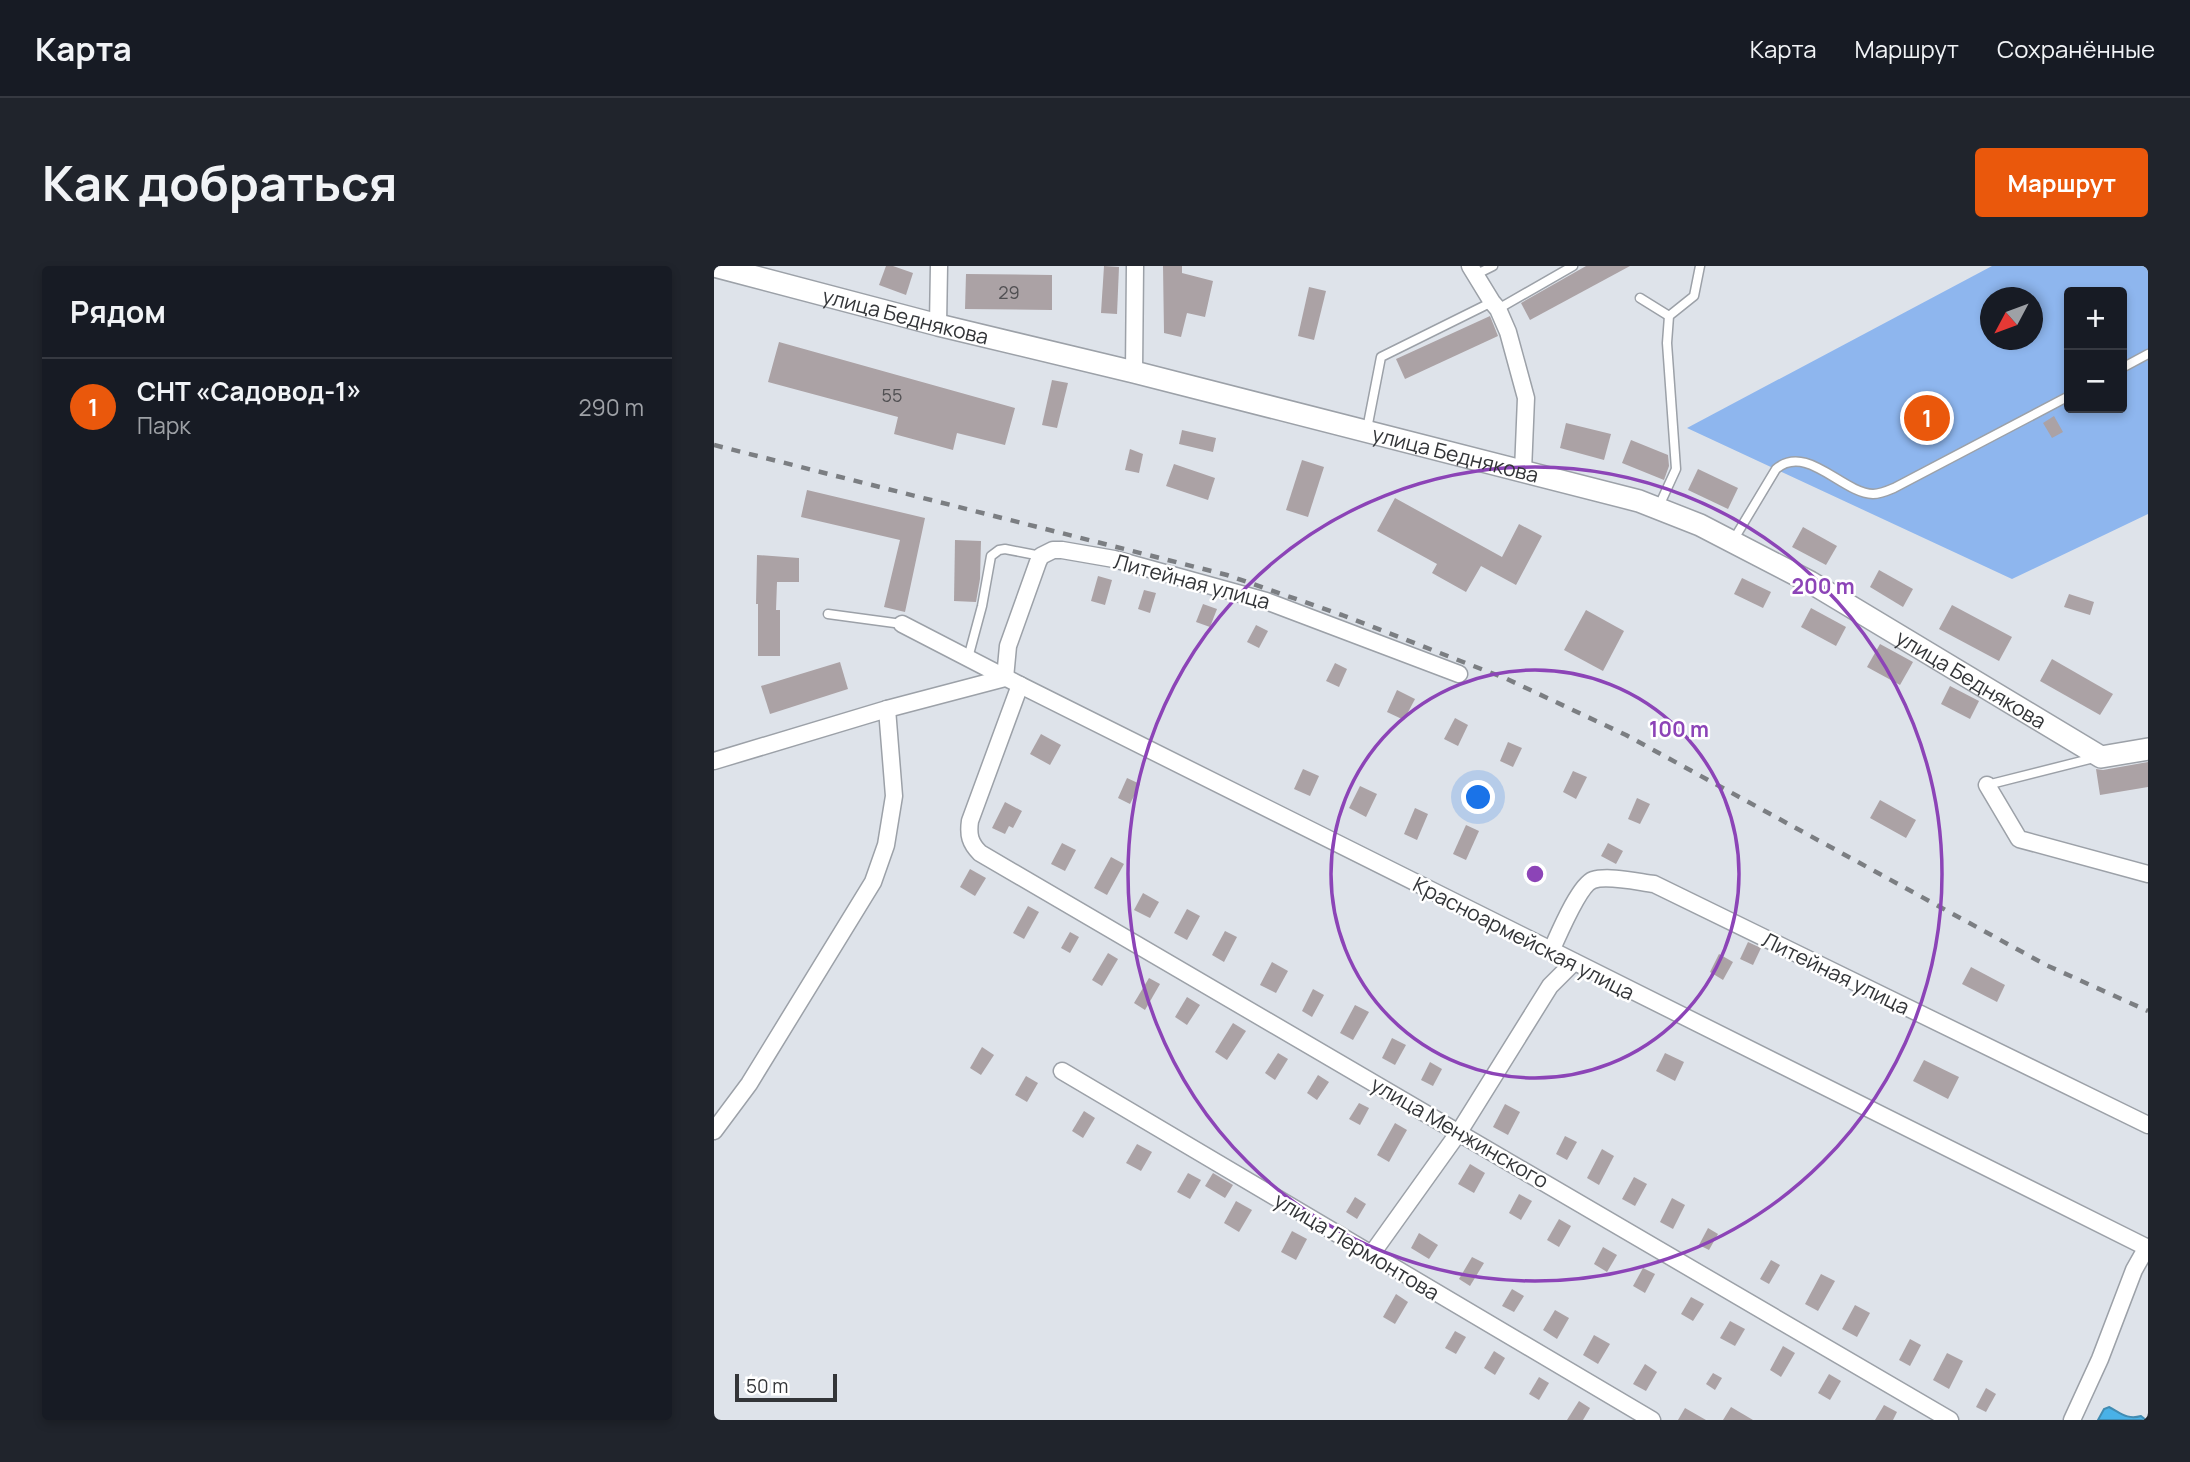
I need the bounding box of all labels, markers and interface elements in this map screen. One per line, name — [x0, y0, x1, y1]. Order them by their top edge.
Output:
text: Карта — [35, 26, 132, 71]
text: Карта — [1750, 32, 1817, 65]
text: Маршрут — [1855, 32, 1959, 65]
text: Сохранённые — [1997, 32, 2155, 65]
button: Маршрут — [1975, 148, 2148, 217]
text: Как добраться — [42, 149, 397, 216]
house number: 29 — [998, 280, 1020, 304]
street label: улица Беднякова — [819, 281, 992, 351]
north arrow — [1980, 287, 2043, 350]
map controls — [2064, 287, 2127, 413]
button: + — [2064, 287, 2127, 350]
text: Рядом — [70, 291, 166, 332]
button: − — [2064, 350, 2127, 413]
text: СНТ «Садовод-1» — [137, 373, 362, 409]
house number: 55 — [882, 383, 902, 407]
text: 1 — [88, 391, 98, 423]
text: 290 m — [578, 391, 644, 423]
pin: 1 — [1904, 392, 1950, 444]
text: Парк — [137, 409, 191, 441]
street label: улица Беднякова — [1369, 419, 1542, 489]
street label: Литейная улица — [1111, 547, 1273, 615]
text: 200 m — [1791, 572, 1855, 600]
street label: улица Беднякова — [1891, 623, 2052, 735]
text: 100 m — [1649, 715, 1709, 743]
your location — [1461, 780, 1495, 814]
centre of rings — [1523, 862, 1547, 886]
street label: Красноармейская улица — [1409, 870, 1639, 1006]
street label: Литейная улица — [1758, 925, 1914, 1021]
street label: улица Менжинского — [1366, 1070, 1554, 1194]
street label: улица Лермонтова — [1269, 1186, 1445, 1306]
scale bar — [735, 1371, 836, 1403]
text: 50 m — [746, 1373, 788, 1399]

